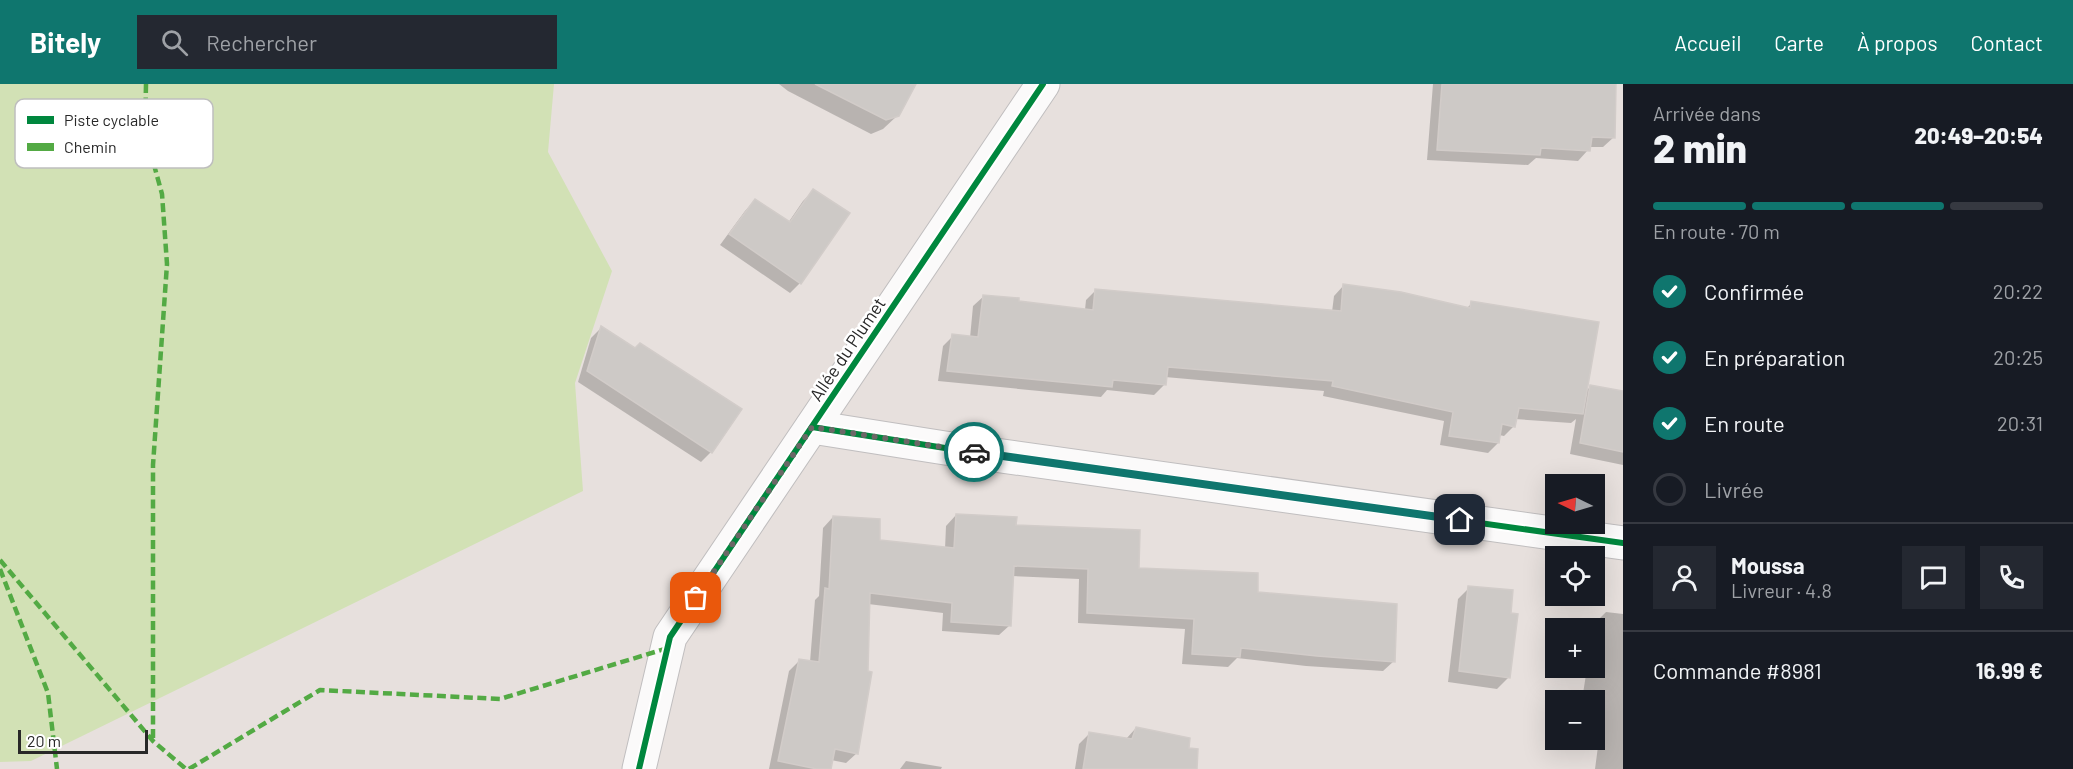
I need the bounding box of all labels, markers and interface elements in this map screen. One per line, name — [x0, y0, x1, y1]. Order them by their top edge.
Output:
search box — [137, 15, 557, 69]
text: Bitely — [30, 25, 101, 59]
icon: search — [158, 26, 191, 59]
text: Rechercher — [206, 29, 317, 55]
text: Accueil — [1674, 30, 1741, 55]
text: Carte — [1774, 30, 1824, 55]
text: À propos — [1857, 30, 1938, 55]
text: Contact — [1971, 30, 2043, 55]
legend — [15, 99, 213, 168]
text: Arrivée dans — [1653, 101, 1761, 125]
text: Piste cyclable — [64, 110, 159, 129]
text: 20:49–20:54 — [1915, 122, 2043, 148]
text: 2 min — [1653, 124, 1747, 171]
text: Chemin — [64, 137, 117, 156]
text: En route · 70 m — [1653, 219, 1780, 243]
icon: check — [1653, 275, 1686, 308]
text: Confirmée — [1704, 278, 1804, 304]
text: 20:22 — [1993, 279, 2043, 303]
street label: Allée du Plumet — [804, 293, 890, 405]
icon: check — [1653, 341, 1686, 374]
text: En préparation — [1704, 344, 1845, 370]
text: 20:25 — [1993, 345, 2043, 369]
icon: check — [1653, 407, 1686, 440]
text: En route — [1704, 410, 1785, 436]
text: 20:31 — [1997, 411, 2043, 435]
courier — [944, 422, 1004, 482]
icon: car — [958, 436, 991, 469]
north arrow — [1545, 474, 1605, 534]
map controls — [1545, 474, 1605, 750]
text: Livrée — [1704, 476, 1764, 502]
pin — [1434, 494, 1485, 545]
icon: home — [1443, 503, 1476, 536]
button: locate — [1545, 546, 1605, 606]
button: person — [1653, 546, 1716, 609]
button: chat — [1902, 546, 1965, 609]
button: phone — [1980, 546, 2043, 609]
text: Moussa — [1731, 552, 1805, 578]
pin — [670, 572, 721, 623]
text: Livreur · 4.8 — [1731, 578, 1832, 602]
icon: bag — [679, 581, 712, 614]
button: + — [1545, 618, 1605, 678]
text: Commande #8981 — [1653, 657, 1822, 683]
text: 16.99 € — [1976, 657, 2043, 683]
button: − — [1545, 690, 1605, 750]
scale bar — [18, 727, 148, 754]
text: 20 m — [27, 731, 61, 750]

